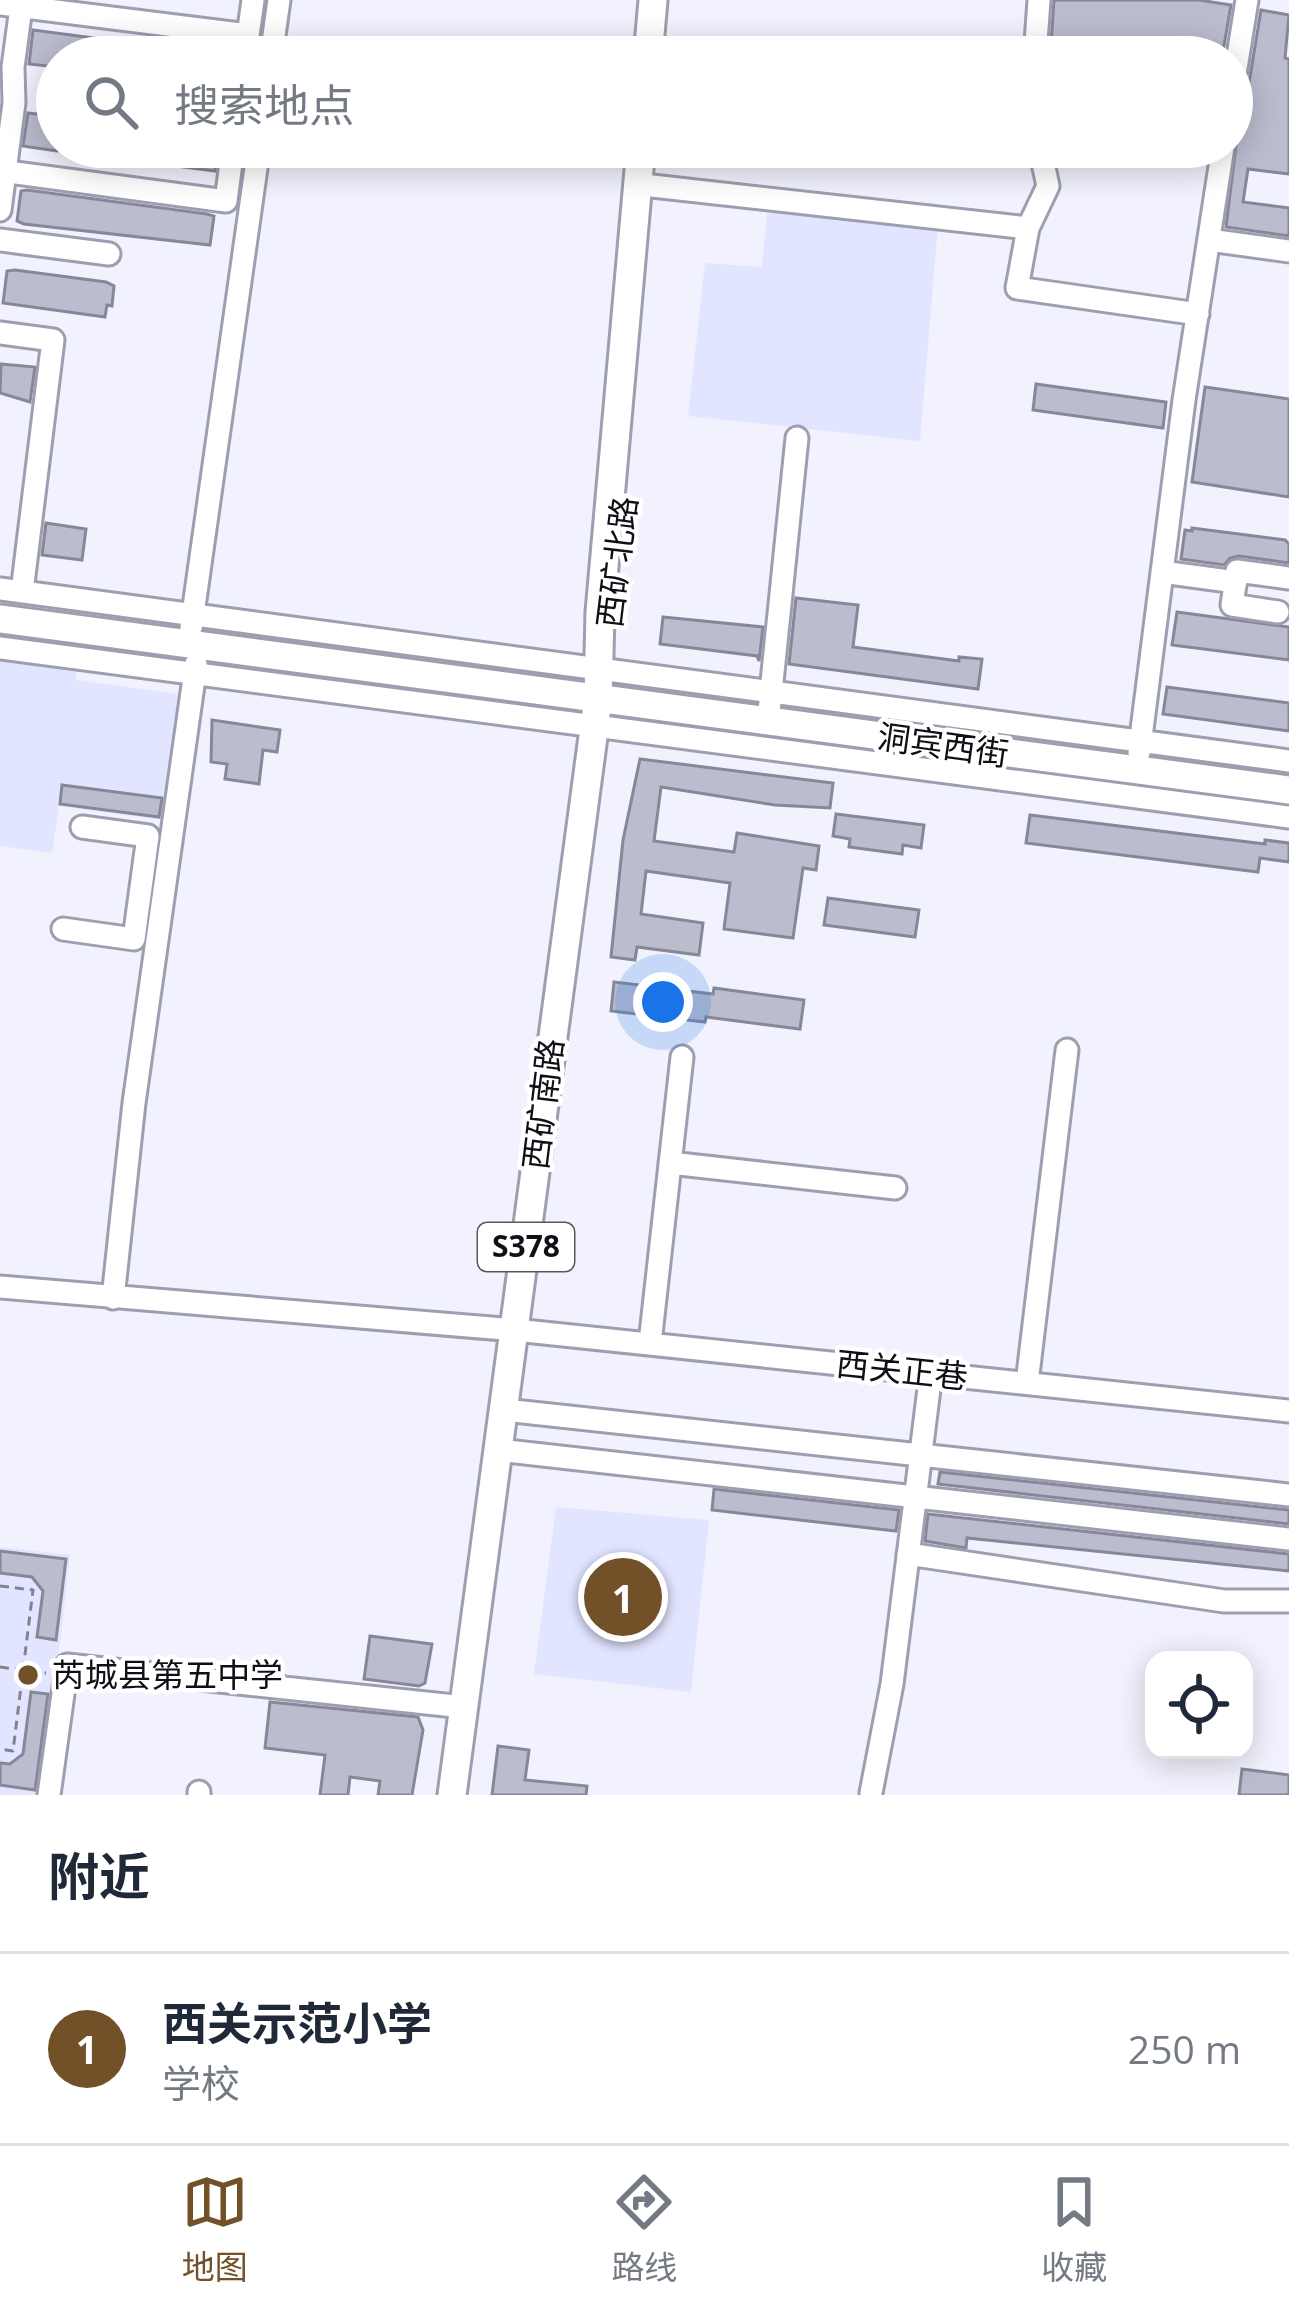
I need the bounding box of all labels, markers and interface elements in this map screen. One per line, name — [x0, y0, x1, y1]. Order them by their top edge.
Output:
search box — [36, 36, 1253, 168]
icon: search — [78, 69, 144, 135]
text: 搜索地点 — [174, 74, 354, 135]
street label: 西矿北路 — [586, 494, 647, 630]
street label: 洞宾西街 — [875, 713, 1012, 776]
your location — [633, 972, 693, 1032]
street label: 西矿南路 — [512, 1036, 573, 1172]
road number: S378 — [478, 1223, 574, 1271]
street label: 西关正巷 — [834, 1340, 970, 1399]
pin: 1 — [584, 1552, 662, 1642]
map controls — [1145, 1651, 1253, 1759]
button: locate — [1145, 1651, 1253, 1759]
place label: 芮城县第五中学 — [52, 1652, 283, 1697]
marker: 芮城县第五中学 — [15, 1662, 41, 1688]
text: 附近 — [48, 1840, 150, 1910]
text: 西关示范小学 — [162, 1992, 432, 2053]
text: 1 — [76, 2022, 98, 2075]
text: 250 m — [1128, 2022, 1241, 2075]
text: 学校 — [162, 2056, 240, 2109]
tab: 地图 — [182, 2169, 248, 2289]
tab: 路线 — [611, 2169, 677, 2289]
tab: 收藏 — [1041, 2169, 1107, 2289]

